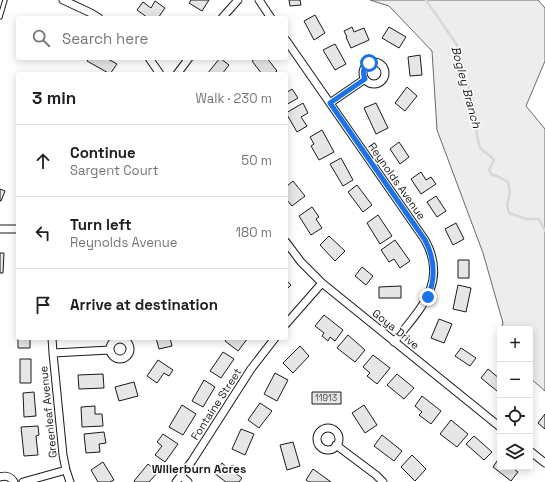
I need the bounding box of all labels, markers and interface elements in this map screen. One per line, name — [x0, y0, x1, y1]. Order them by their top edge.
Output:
search box — [16, 16, 288, 60]
icon: search — [30, 27, 52, 49]
text: Search here — [62, 29, 148, 48]
water label: Bogley Branch — [447, 44, 485, 131]
route start — [360, 54, 378, 72]
text: 3 min — [32, 87, 76, 109]
text: Walk · 230 m — [195, 90, 272, 107]
street label: Reynolds Avenue — [365, 140, 429, 222]
text: Continue — [70, 143, 136, 162]
icon: ahead — [32, 150, 54, 172]
text: 50 m — [241, 152, 272, 169]
text: Sargent Court — [70, 162, 158, 179]
text: Turn left — [70, 215, 132, 234]
icon: left — [32, 222, 54, 244]
text: 180 m — [236, 224, 272, 241]
text: Reynolds Avenue — [70, 234, 177, 251]
route end — [419, 288, 437, 306]
icon: arrive — [32, 294, 54, 316]
text: Arrive at destination — [70, 295, 218, 314]
street label: Goya Drive — [370, 306, 422, 352]
map controls — [497, 326, 533, 470]
button: + — [497, 326, 533, 362]
button: − — [497, 362, 533, 398]
street label: Greenleaf Avenue — [36, 365, 60, 459]
street label: Fontaine Street — [188, 365, 244, 443]
house number: 11913 — [315, 392, 337, 404]
button: locate — [497, 398, 533, 434]
button: layers — [497, 434, 533, 470]
district label: Willerburn Acres — [152, 461, 246, 477]

